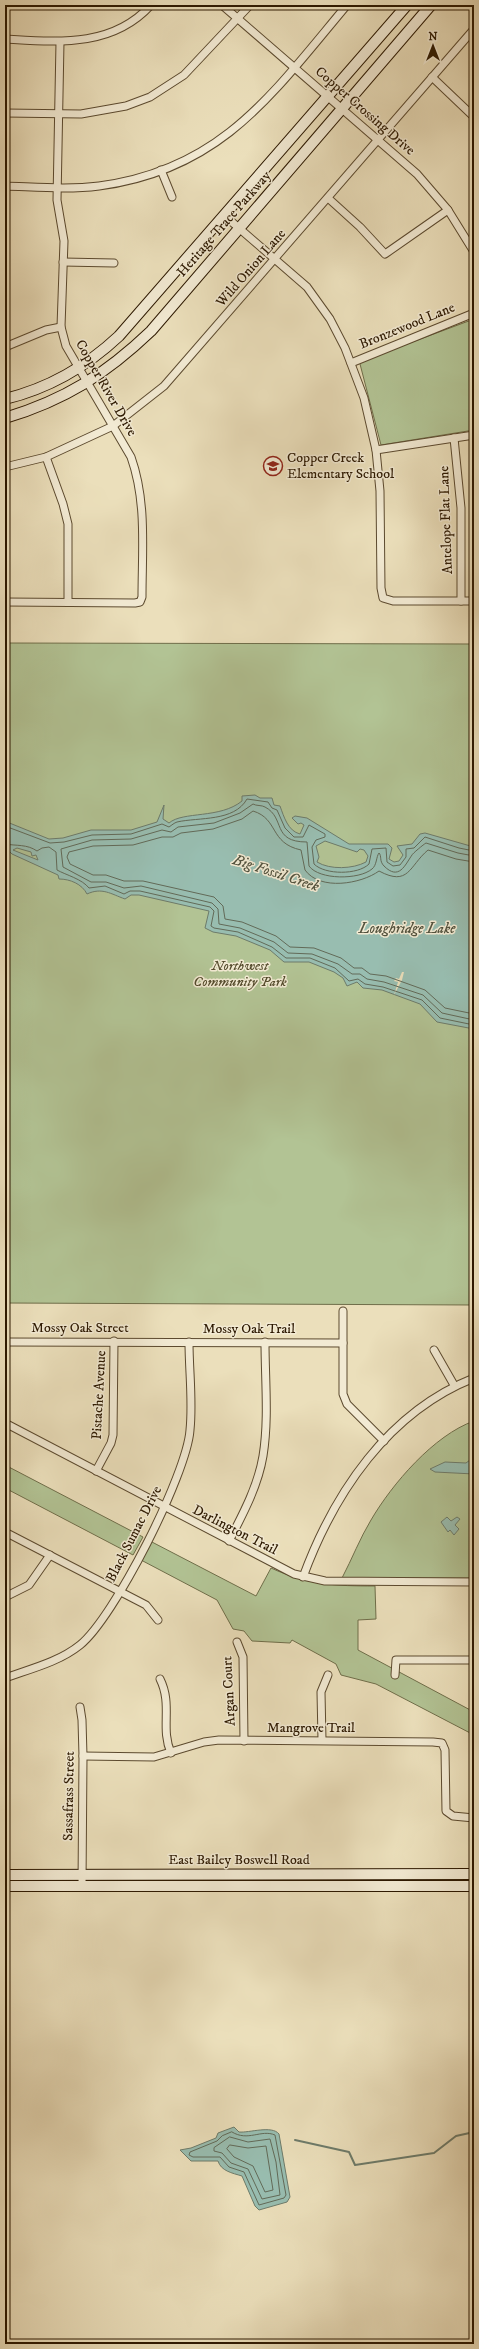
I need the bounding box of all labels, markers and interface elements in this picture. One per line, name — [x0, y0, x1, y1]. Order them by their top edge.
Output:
north arrow — [413, 26, 453, 66]
text: N — [428, 30, 438, 44]
street label: Copper Crossing Drive — [311, 63, 419, 159]
street label: Heritage Trace Parkway — [173, 167, 275, 281]
street label: Wild Onion Lane — [212, 225, 290, 312]
street label: Bronzewood Lane — [357, 299, 458, 353]
street label: Copper River Drive — [71, 337, 141, 440]
place label: Copper Creek Elementary School — [287, 449, 395, 483]
school or university icon: Copper Creek Elementary School — [262, 455, 284, 477]
street label: Antelope Flat Lane — [435, 465, 457, 575]
water label: Big Fossil Creek — [230, 850, 322, 896]
water label: Loughridge Lake — [358, 919, 456, 938]
park label: Northwest Community Park — [193, 957, 287, 991]
street label: Mossy Oak Street — [31, 1319, 129, 1337]
street label: Mossy Oak Trail — [203, 1320, 296, 1338]
street label: Pistache Avenue — [88, 1350, 110, 1440]
street label: Black Sumac Drive — [102, 1483, 166, 1585]
street label: Darlington Trail — [189, 1501, 281, 1560]
street label: Argan Court — [218, 1655, 240, 1726]
street label: Mangrove Trail — [267, 1719, 356, 1737]
street label: Sassafrass Street — [59, 1751, 79, 1841]
street label: East Bailey Boswell Road — [168, 1851, 310, 1869]

